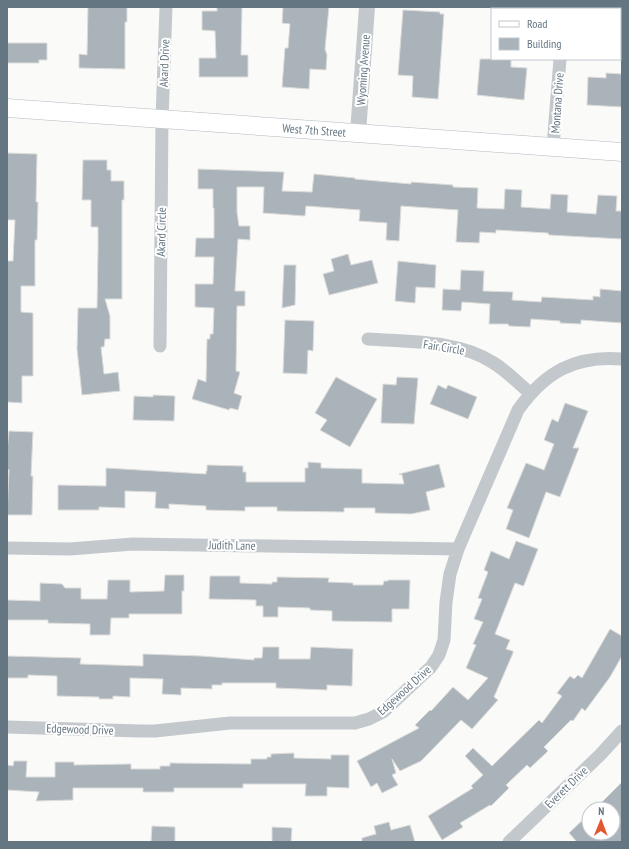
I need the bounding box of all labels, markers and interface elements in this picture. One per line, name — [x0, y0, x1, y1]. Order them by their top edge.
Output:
legend — [491, 8, 621, 60]
text: Road — [527, 16, 547, 31]
street label: Wyoming Avenue — [353, 34, 373, 106]
text: Building — [527, 36, 562, 51]
street label: Akard Drive — [156, 39, 172, 87]
street label: Montana Drive — [547, 72, 567, 134]
street label: West 7th Street — [282, 120, 347, 140]
street label: Akard Circle — [153, 207, 169, 257]
street label: Fair Circle — [422, 336, 466, 358]
street label: Judith Lane — [207, 537, 256, 553]
street label: Edgewood Drive — [374, 662, 434, 718]
street label: Edgewood Drive — [46, 720, 114, 738]
street label: Everett Drive — [541, 763, 591, 811]
north arrow — [581, 801, 621, 841]
text: N — [598, 804, 604, 818]

